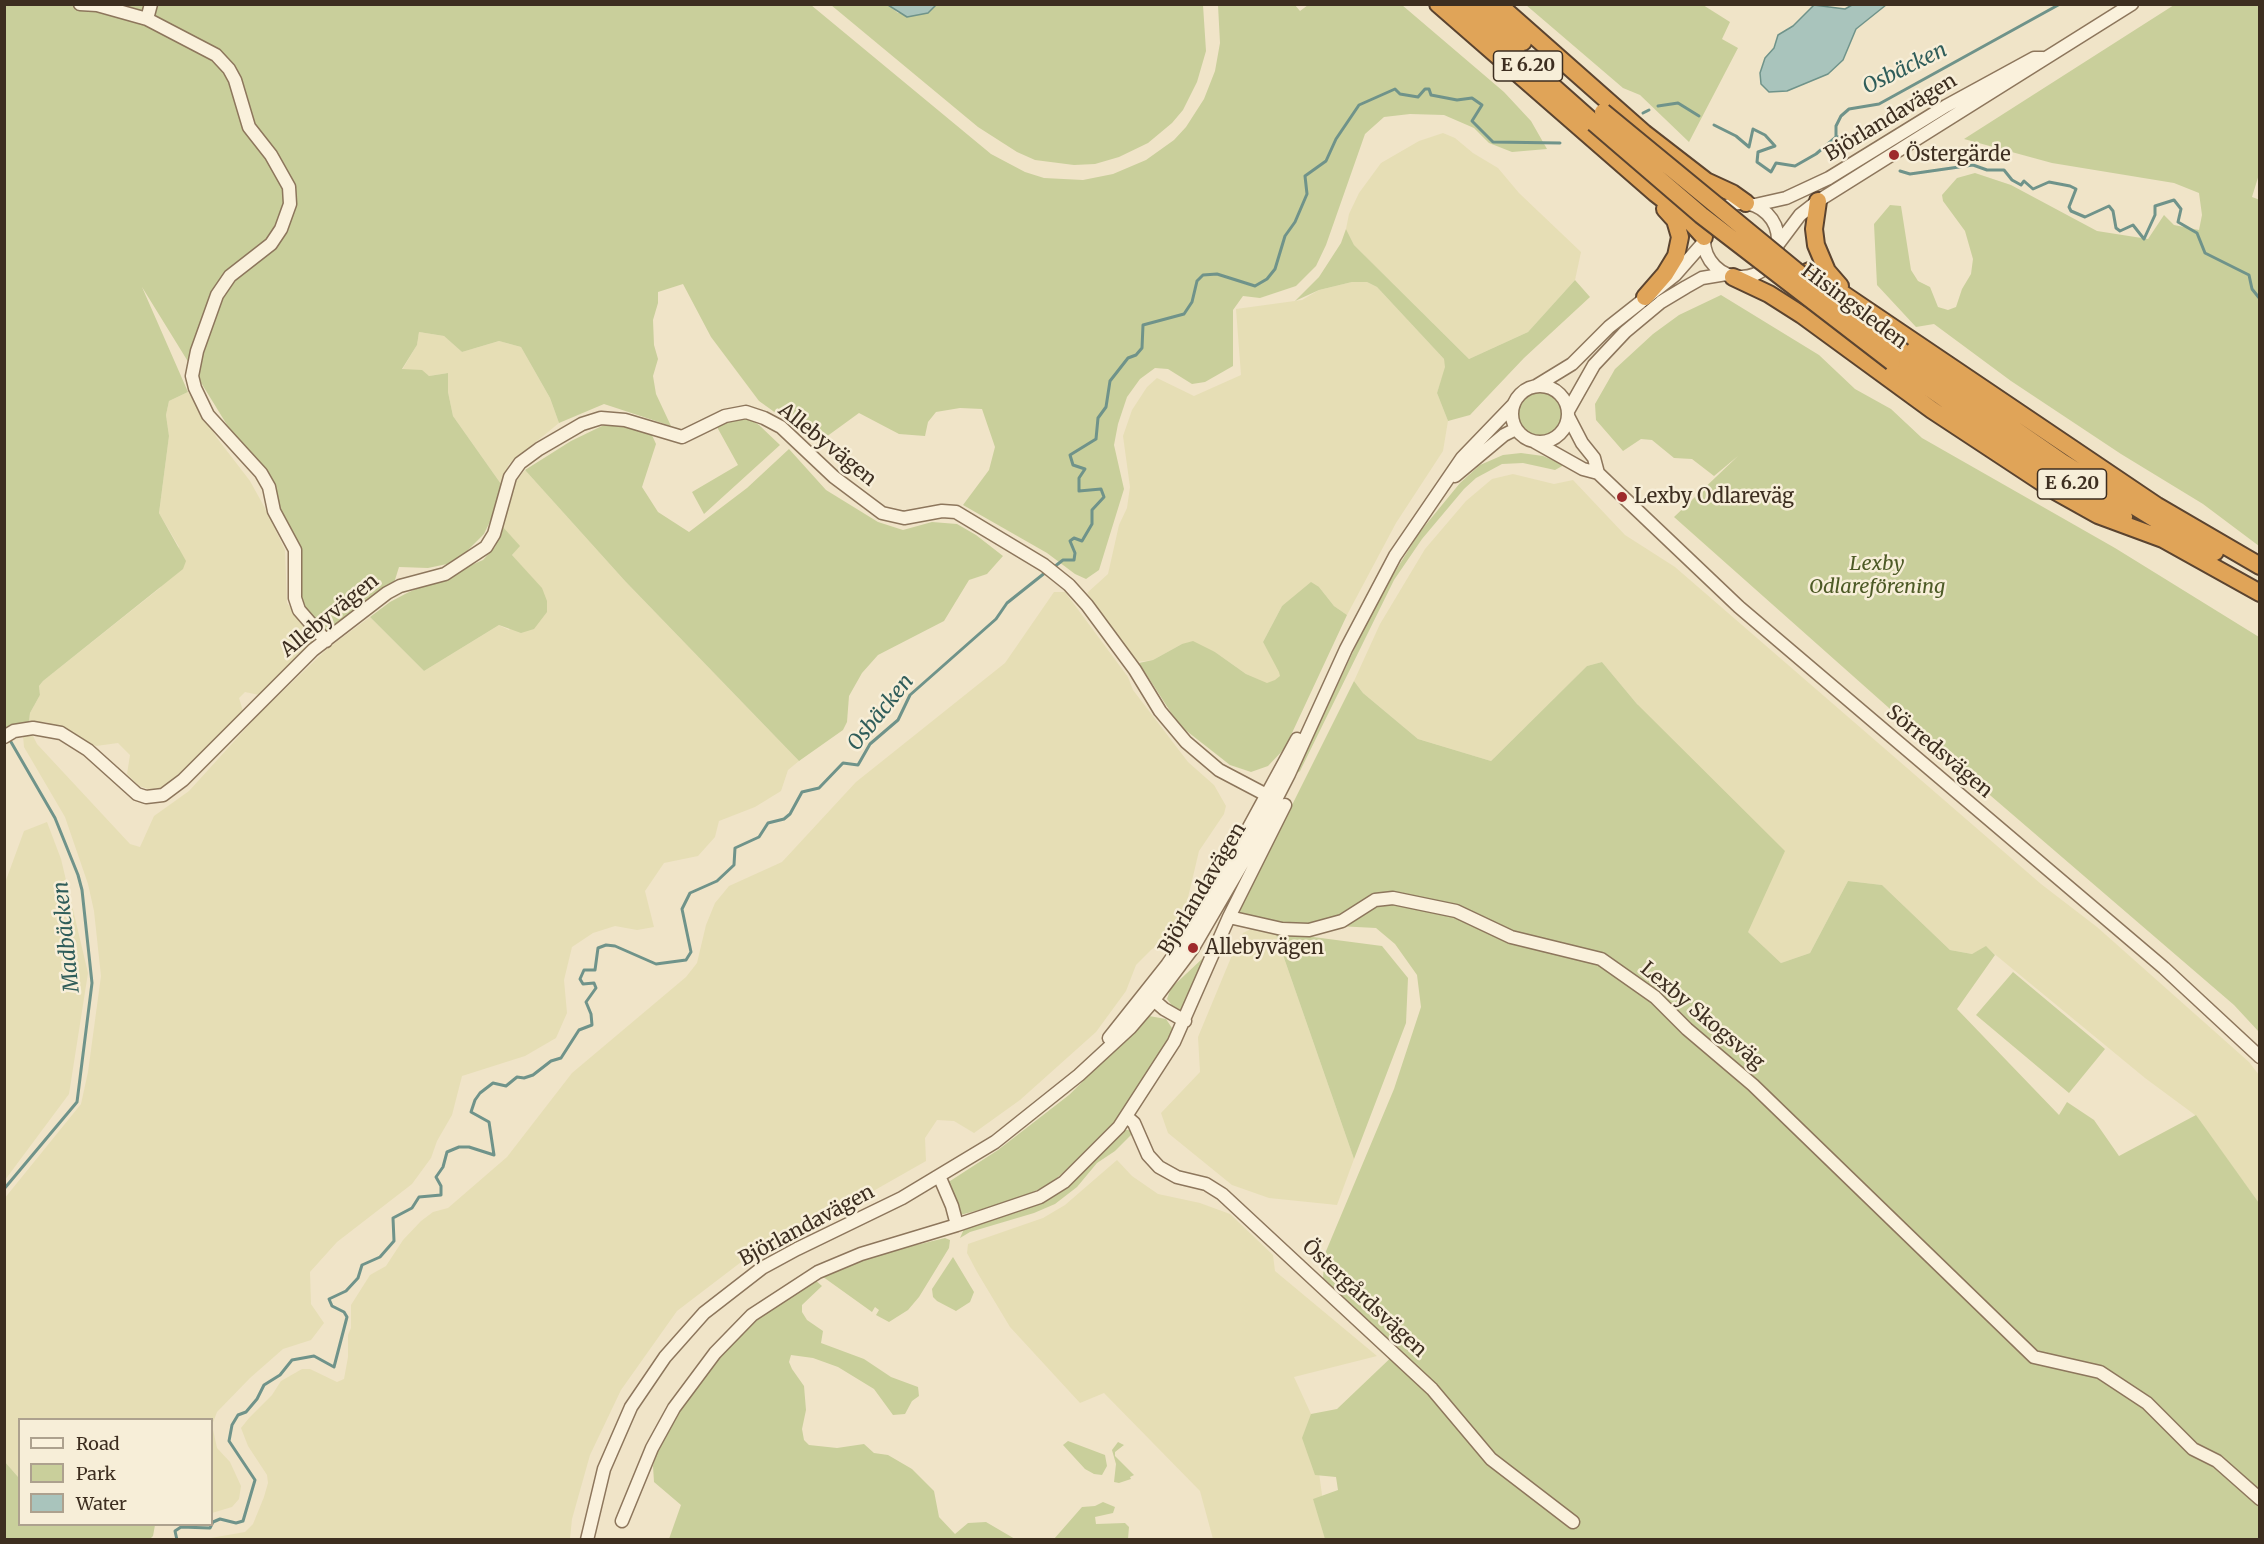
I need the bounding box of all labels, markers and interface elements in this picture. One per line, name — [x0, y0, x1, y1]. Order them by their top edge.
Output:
water label: Osbäcken — [1859, 38, 1951, 100]
road number: E 6.20 — [1494, 51, 1562, 81]
street label: Björlandavägen — [1821, 69, 1961, 167]
place label: Östergärde — [1906, 143, 2011, 167]
marker: Östergärde — [1887, 148, 1901, 162]
street label: Hisingsleden — [1796, 260, 1912, 354]
street label: Allebyvägen — [773, 398, 881, 492]
road number: E 6.20 — [2038, 469, 2106, 499]
place label: Lexby Odlareväg — [1634, 485, 1794, 509]
marker: Lexby Odlareväg — [1615, 490, 1629, 504]
park label: Lexby Odlareförening — [1809, 552, 1945, 599]
street label: Allebyvägen — [276, 569, 384, 663]
water label: Osbäcken — [843, 670, 919, 756]
street label: Sörredsvägen — [1881, 701, 1997, 803]
street label: Björlandavägen — [1154, 819, 1252, 959]
water label: Madbäcken — [49, 880, 85, 994]
place label: Allebyvägen — [1205, 936, 1324, 960]
marker: Allebyvägen — [1186, 941, 1200, 955]
street label: Lexby Skogsväg — [1635, 957, 1769, 1075]
street label: Björlandavägen — [735, 1180, 879, 1272]
street label: Östergårdsvägen — [1297, 1235, 1431, 1363]
legend — [18, 1418, 213, 1526]
text: Road — [76, 1432, 120, 1455]
text: Park — [76, 1462, 116, 1485]
text: Water — [76, 1492, 127, 1515]

